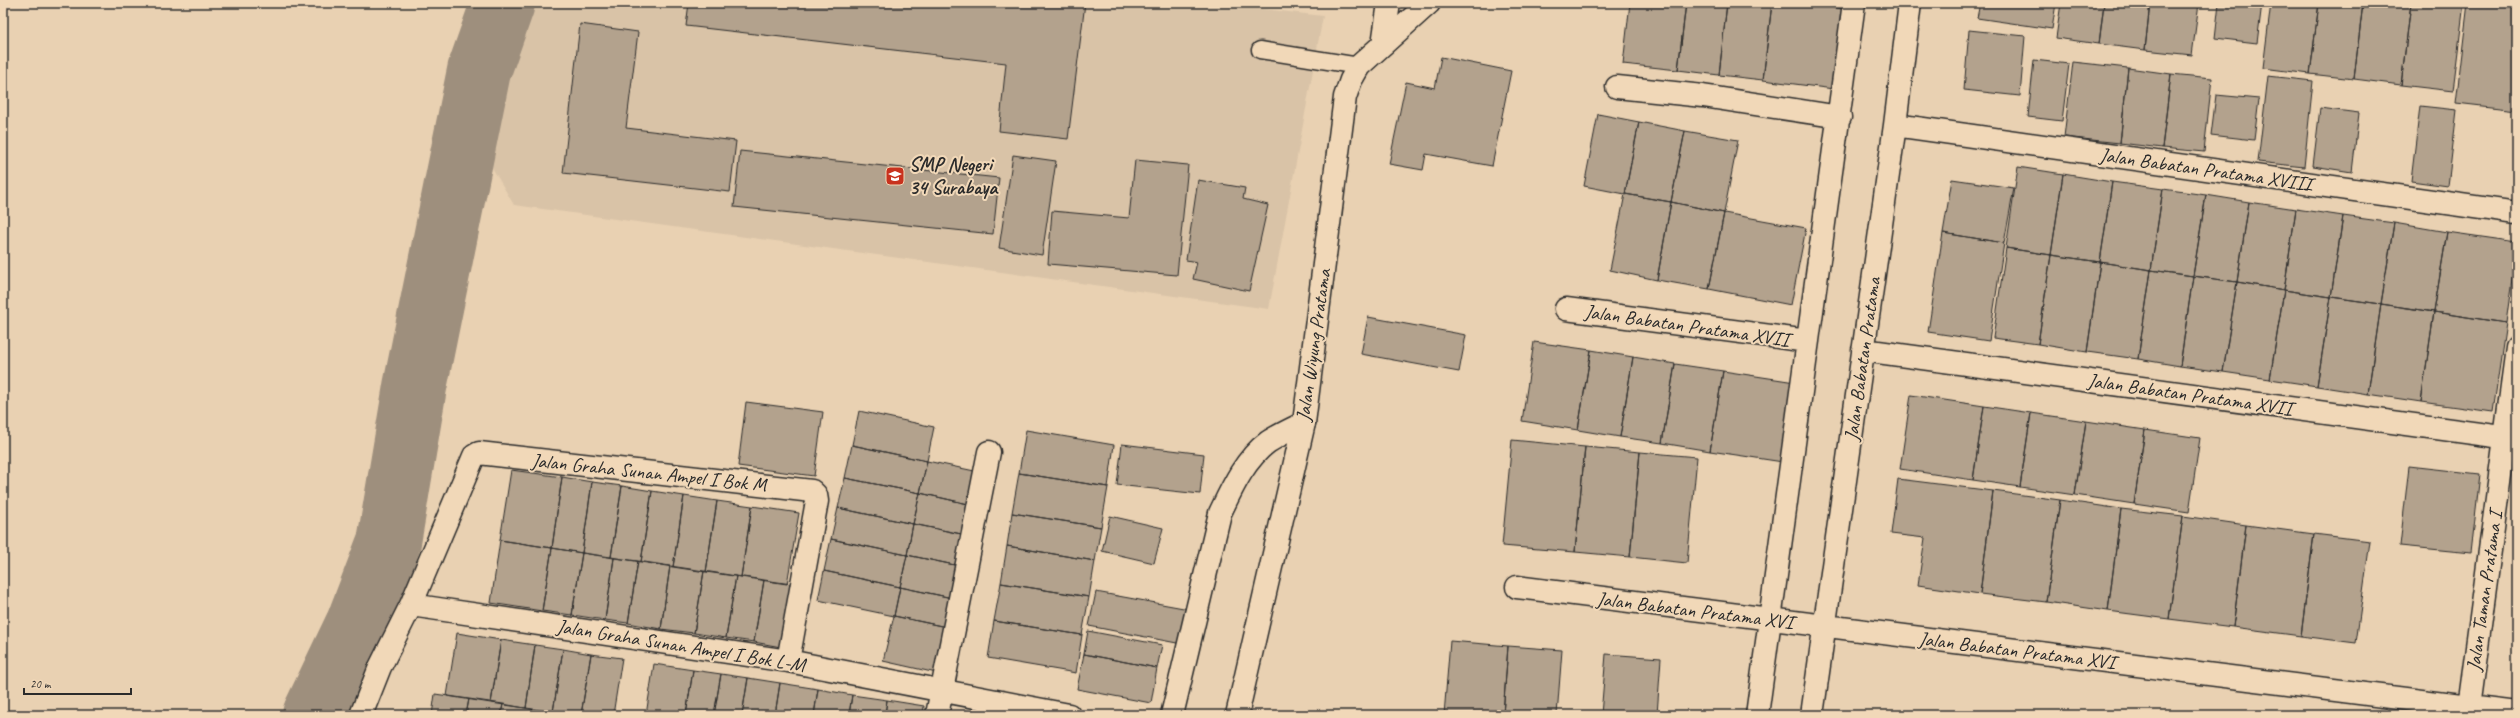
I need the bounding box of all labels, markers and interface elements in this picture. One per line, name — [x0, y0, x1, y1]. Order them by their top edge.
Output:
street label: Jalan Babatan Pratama XVIII — [2097, 142, 2318, 197]
place label: SMP Negeri 34 Surabaya — [909, 152, 999, 200]
school or university icon: SMP Negeri 34 Surabaya — [884, 165, 906, 187]
street label: Jalan Wiyung Pratama — [1290, 266, 1337, 424]
street label: Jalan Babatan Pratama — [1839, 274, 1887, 443]
street label: Jalan Babatan Pratama XVII — [1582, 299, 1795, 353]
street label: Jalan Babatan Pratama XVII — [2085, 368, 2298, 422]
street label: Jalan Graha Sunan Ampel I Bok M — [529, 448, 769, 497]
street label: Jalan Taman Pratama I — [2461, 505, 2509, 674]
street label: Jalan Babatan Pratama XVI — [1594, 586, 1800, 636]
street label: Jalan Graha Sunan Ampel I Bok L-M — [554, 613, 808, 678]
street label: Jalan Babatan Pratama XVI — [1916, 626, 2122, 676]
scale bar — [24, 670, 131, 696]
text: 20 m — [30, 676, 52, 692]

